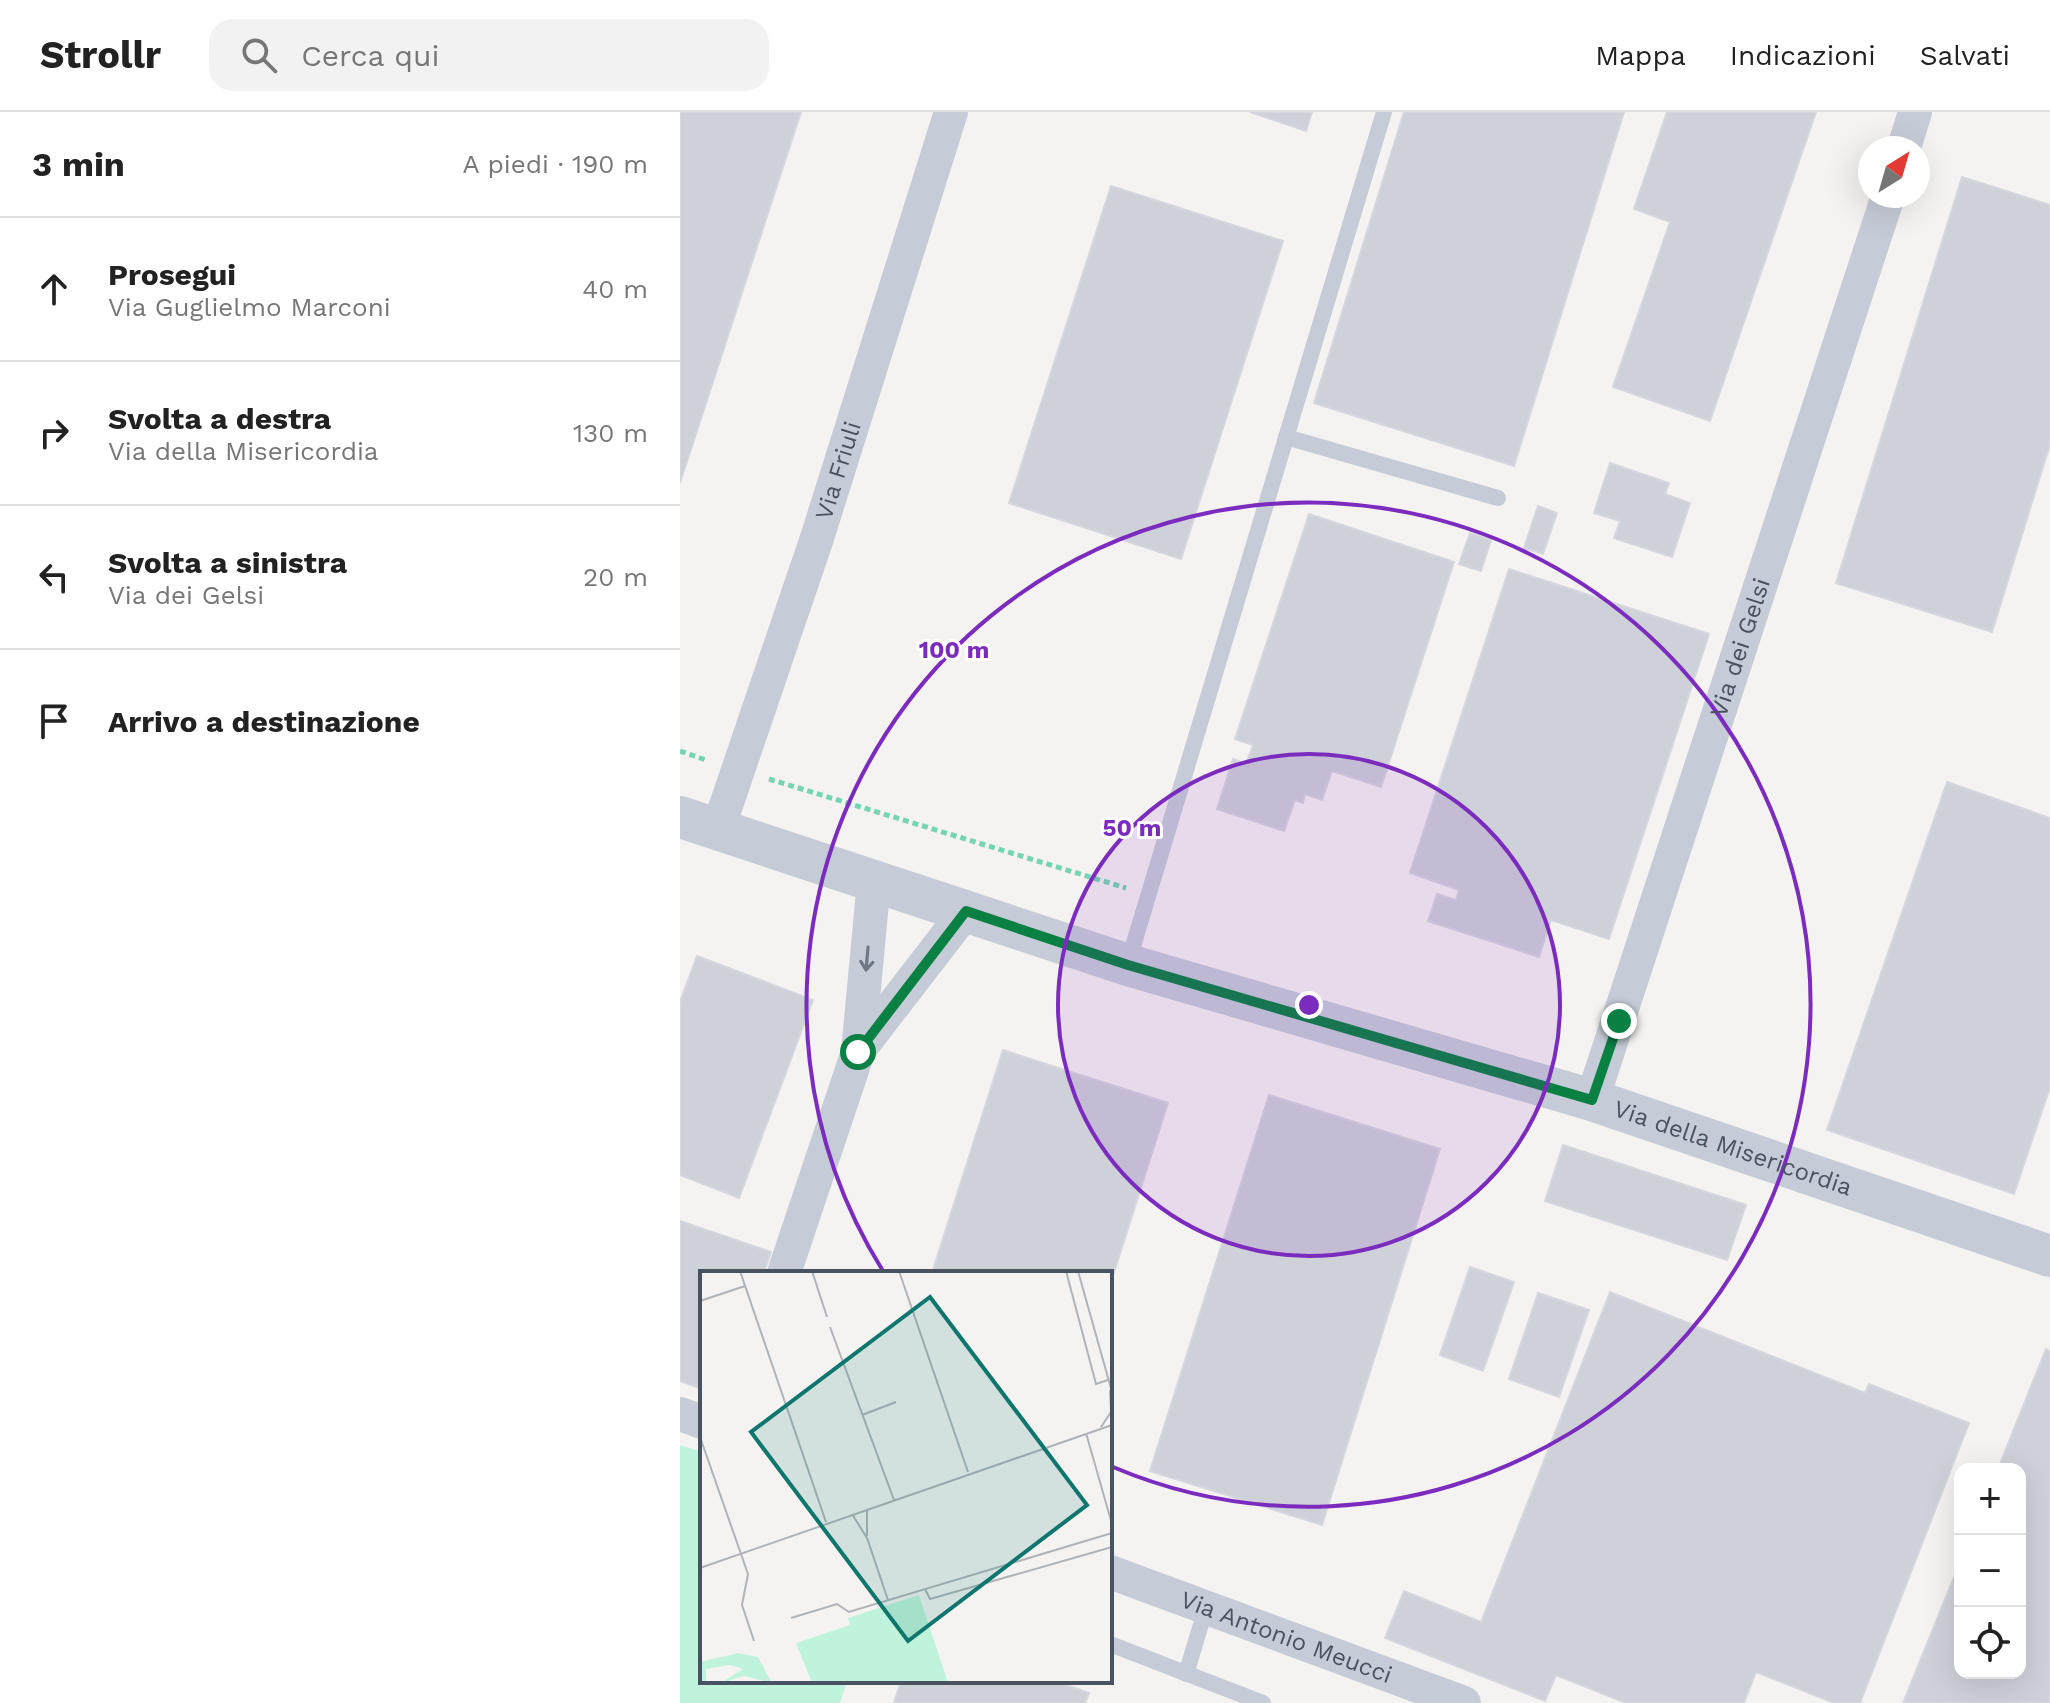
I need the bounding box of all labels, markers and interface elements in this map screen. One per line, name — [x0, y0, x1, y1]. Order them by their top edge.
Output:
search box — [209, 19, 769, 91]
text: Strollr — [40, 33, 161, 77]
icon: search — [237, 33, 281, 77]
text: Cerca qui — [301, 38, 439, 73]
text: Mappa — [1595, 39, 1686, 72]
text: Indicazioni — [1730, 39, 1876, 72]
text: Salvati — [1920, 39, 2010, 72]
north arrow — [1858, 136, 1930, 208]
text: 3 min — [32, 144, 125, 184]
text: A piedi · 190 m — [462, 149, 648, 179]
text: Prosegui — [108, 257, 236, 292]
icon: ahead — [32, 267, 76, 311]
text: 40 m — [582, 274, 648, 304]
text: Via Guglielmo Marconi — [108, 292, 391, 322]
text: Svolta a destra — [108, 401, 331, 436]
icon: right — [32, 411, 76, 455]
text: 130 m — [573, 418, 648, 448]
street label: Via Friuli — [810, 418, 867, 523]
text: Via della Misericordia — [108, 436, 379, 466]
text: Svolta a sinistra — [108, 545, 347, 580]
icon: left — [32, 555, 76, 599]
text: 20 m — [583, 562, 648, 592]
street label: Via dei Gelsi — [1704, 575, 1776, 721]
text: Via dei Gelsi — [108, 580, 264, 610]
text: 100 m — [919, 636, 989, 664]
icon: arrive — [32, 699, 76, 743]
text: Arrivo a destinazione — [108, 704, 420, 739]
text: 50 m — [1103, 814, 1161, 842]
one-way arrow — [859, 945, 874, 972]
centre of rings — [1295, 991, 1323, 1019]
route end — [1601, 1003, 1637, 1039]
route start — [840, 1034, 876, 1070]
street label: Via della Misericordia — [1610, 1094, 1856, 1202]
inset map — [700, 1271, 1112, 1683]
map controls — [1954, 1463, 2026, 1679]
button: + — [1954, 1463, 2026, 1535]
button: − — [1954, 1535, 2026, 1607]
street label: Via Antonio Meucci — [1177, 1585, 1396, 1689]
button: locate — [1954, 1607, 2026, 1679]

